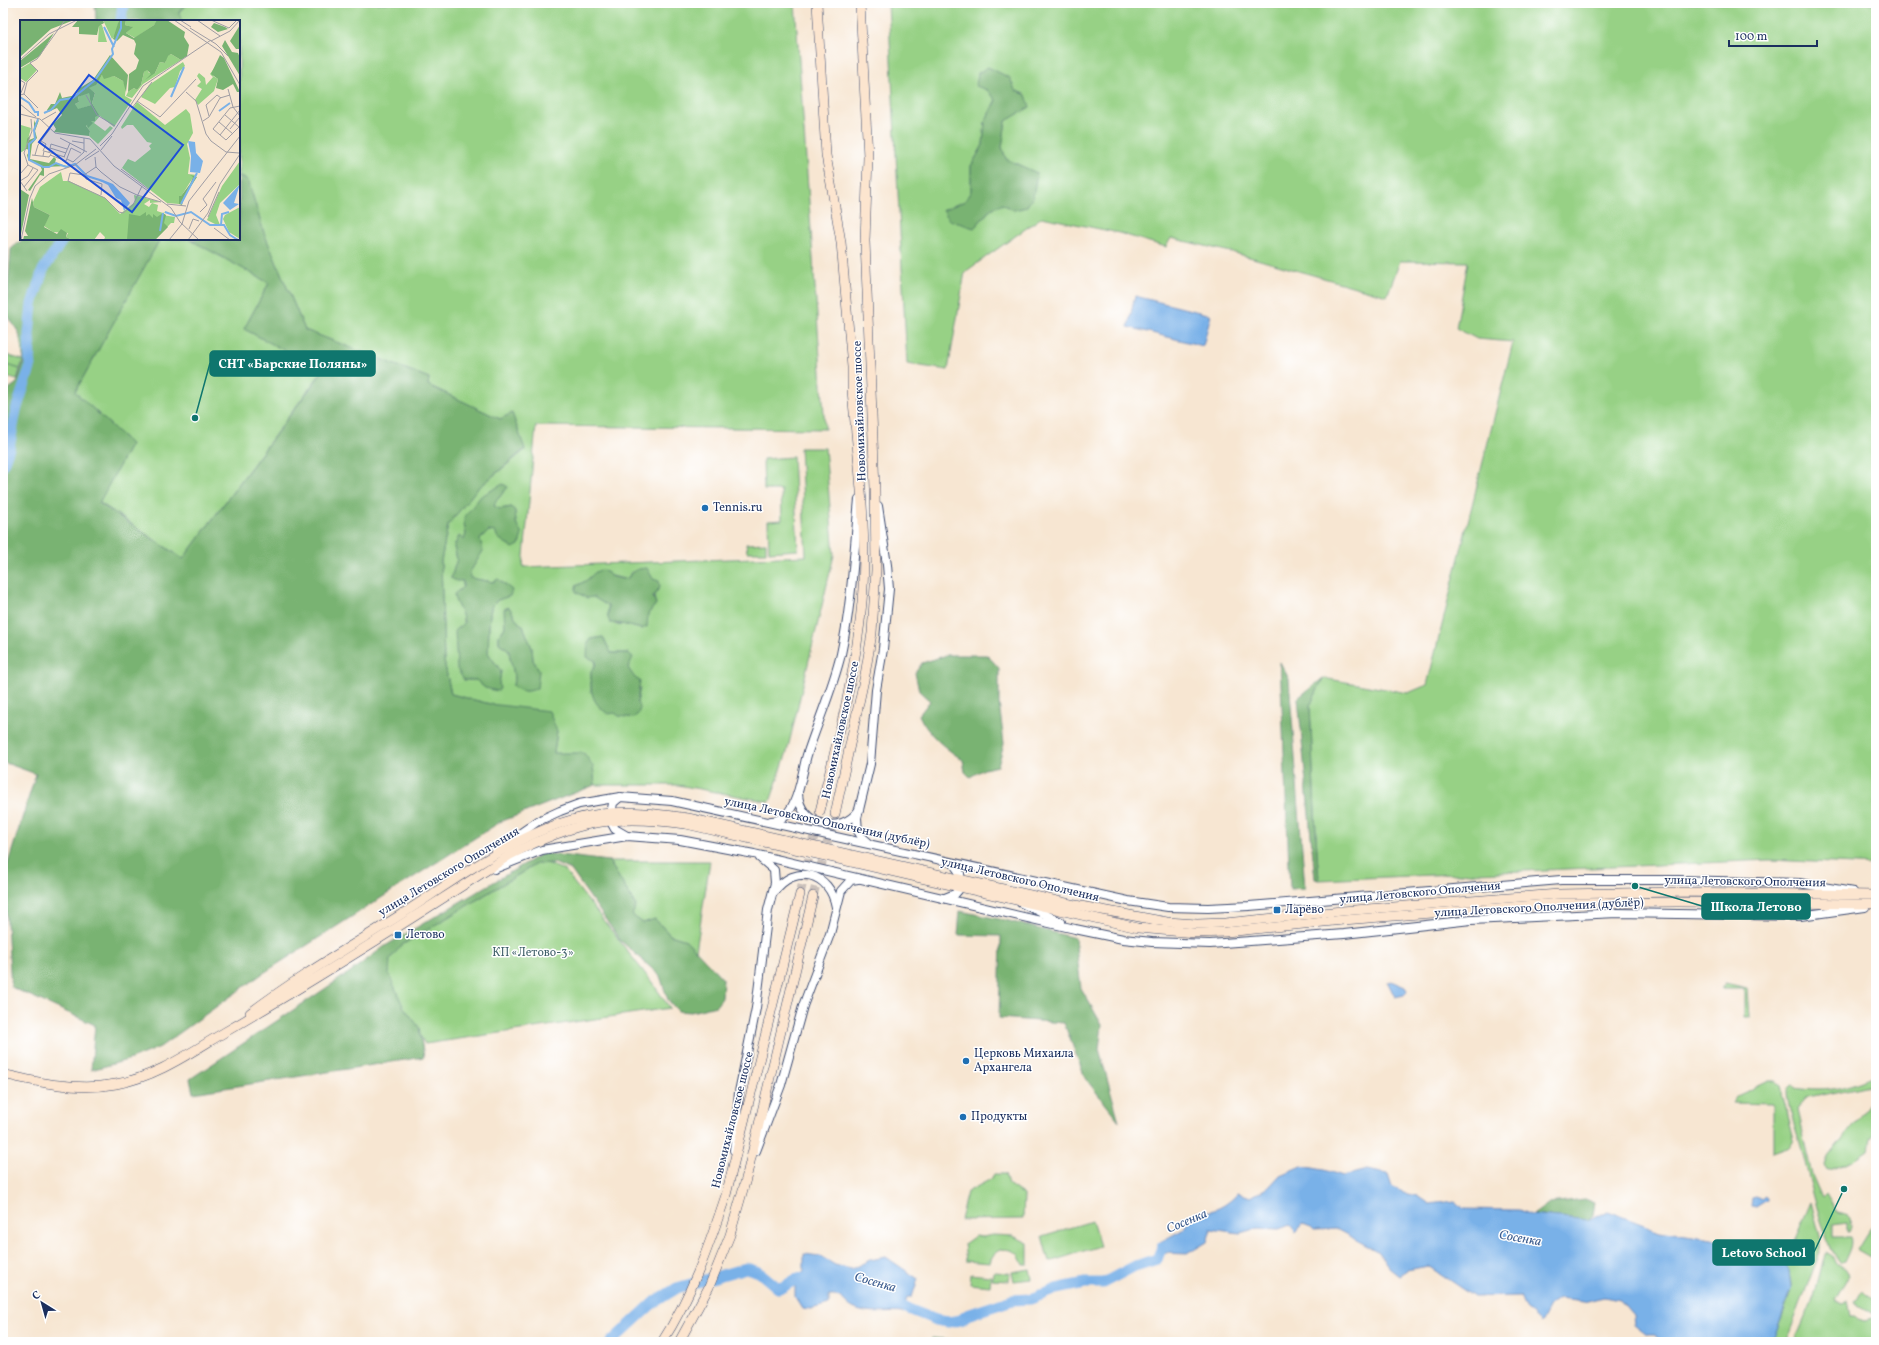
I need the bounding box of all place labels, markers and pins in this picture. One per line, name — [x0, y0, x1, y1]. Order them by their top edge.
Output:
callout: СНТ «Барские Поляны» — [210, 351, 375, 376]
place label: Tennis.ru — [713, 500, 763, 516]
marker: Tennis.ru — [700, 503, 710, 513]
callout: Школа Летово — [1702, 894, 1810, 919]
place label: Ларёво — [1285, 902, 1324, 918]
marker: Ларёво — [1272, 905, 1282, 915]
place label: Летово — [406, 927, 445, 943]
marker: Летово — [393, 930, 403, 940]
place label: Церковь Михаила Архангела — [974, 1046, 1074, 1076]
marker: Церковь Михаила Архангела — [961, 1056, 971, 1066]
place label: Продукты — [971, 1109, 1028, 1125]
marker: Продукты — [958, 1112, 968, 1122]
callout: Letovo School — [1713, 1240, 1814, 1265]

